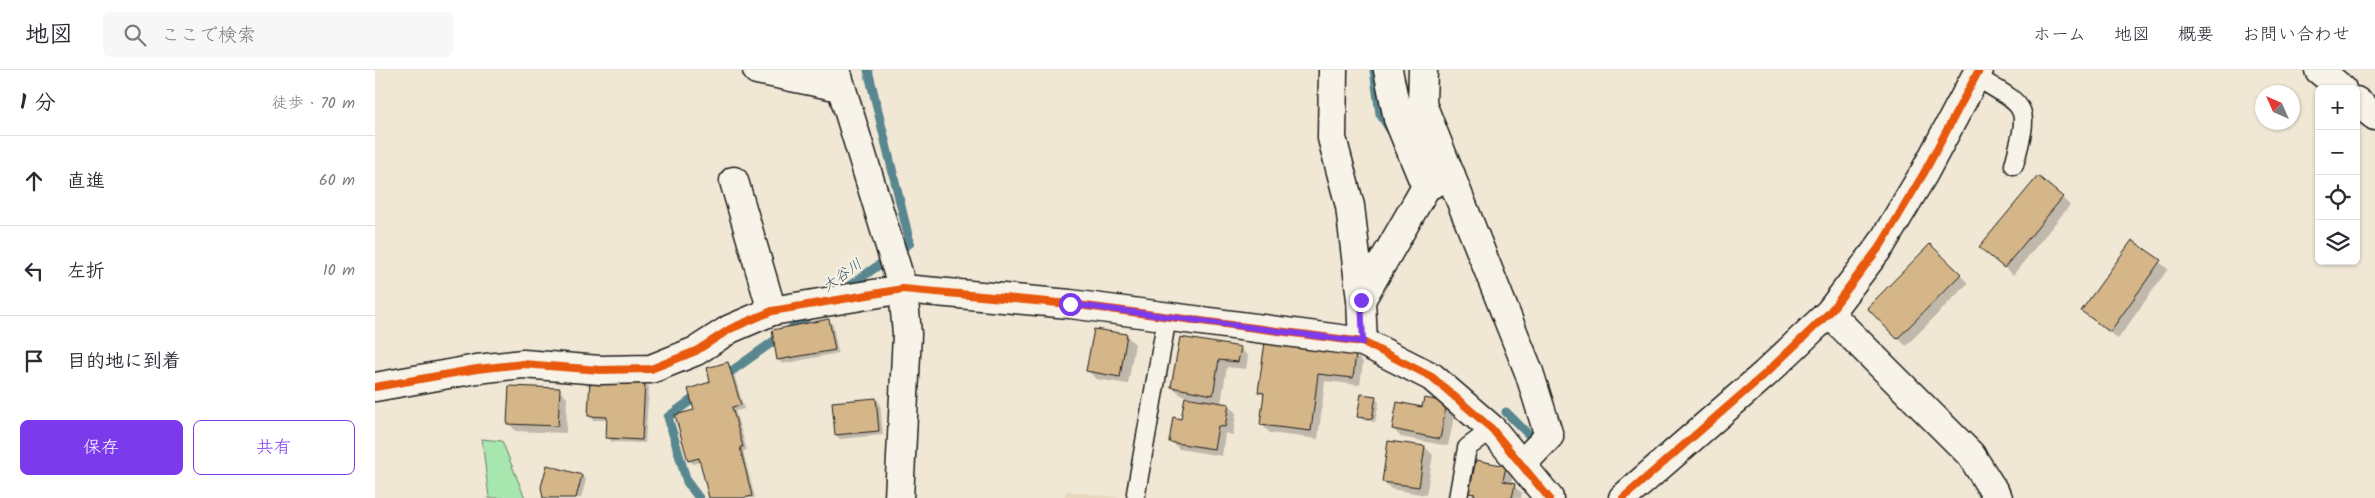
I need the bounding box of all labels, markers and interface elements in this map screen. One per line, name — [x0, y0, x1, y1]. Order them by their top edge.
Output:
search box — [103, 12, 453, 57]
text: 地図 — [25, 16, 73, 55]
icon: search — [121, 21, 149, 49]
text: ここで検索 — [161, 21, 256, 51]
text: ホーム — [2033, 21, 2086, 50]
text: 地図 — [2114, 21, 2150, 50]
text: 概要 — [2178, 21, 2214, 50]
text: お問い合わせ — [2242, 21, 2350, 50]
north arrow — [2255, 85, 2300, 130]
map controls — [2315, 85, 2360, 265]
button: + — [2315, 85, 2360, 130]
text: 1 分 — [20, 87, 55, 120]
text: 徒歩 · 70 m — [272, 91, 355, 116]
button: − — [2315, 130, 2360, 175]
icon: ahead — [20, 167, 48, 195]
text: 直進 — [67, 167, 105, 197]
text: 60 m — [319, 168, 355, 193]
button: locate — [2315, 175, 2360, 220]
button: layers — [2315, 220, 2360, 265]
water label: 大谷川 — [817, 253, 868, 299]
icon: left — [20, 257, 48, 285]
text: 左折 — [67, 257, 105, 287]
text: 10 m — [323, 258, 355, 283]
route end — [1350, 289, 1373, 312]
route start — [1059, 293, 1082, 316]
icon: arrive — [20, 347, 48, 375]
text: 目的地に到着 — [67, 347, 181, 377]
button: 保存 — [20, 420, 183, 475]
button: 共有 — [193, 420, 355, 475]

